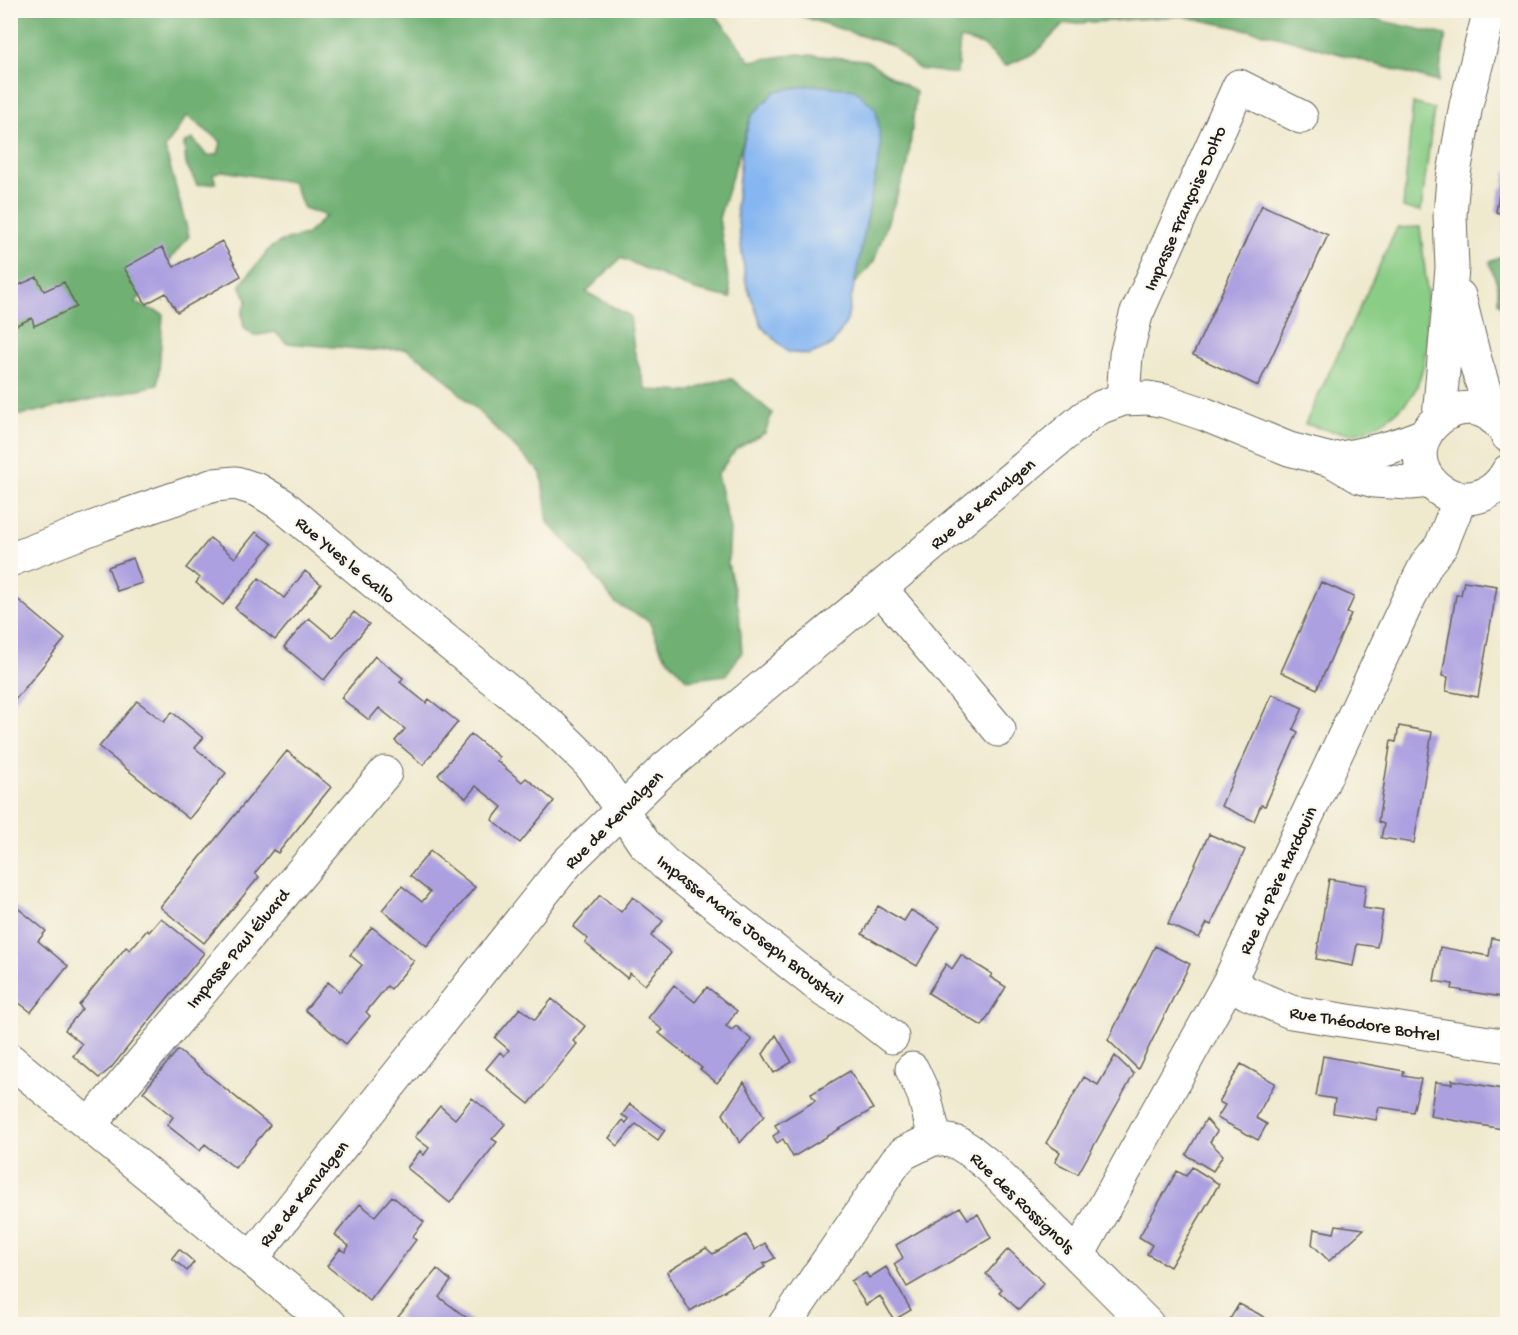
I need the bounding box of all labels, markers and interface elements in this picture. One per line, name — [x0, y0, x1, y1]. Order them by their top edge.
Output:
street label: Impasse Françoise Dolto — [1140, 123, 1232, 295]
street label: Rue de Kervalgen — [927, 454, 1041, 555]
street label: Rue Yves le Gallo — [290, 513, 399, 609]
street label: Rue de Kervalgen — [561, 767, 669, 875]
street label: Rue du Père Hardouin — [1236, 803, 1323, 959]
street label: Impasse Marie Joseph Broustail — [652, 851, 847, 1011]
street label: Impasse Paul Éluard — [183, 884, 296, 1014]
street label: Rue Théodore Botrel — [1288, 1003, 1441, 1048]
street label: Rue de Kervalgen — [256, 1137, 355, 1252]
street label: Rue des Rossignols — [965, 1149, 1079, 1260]

